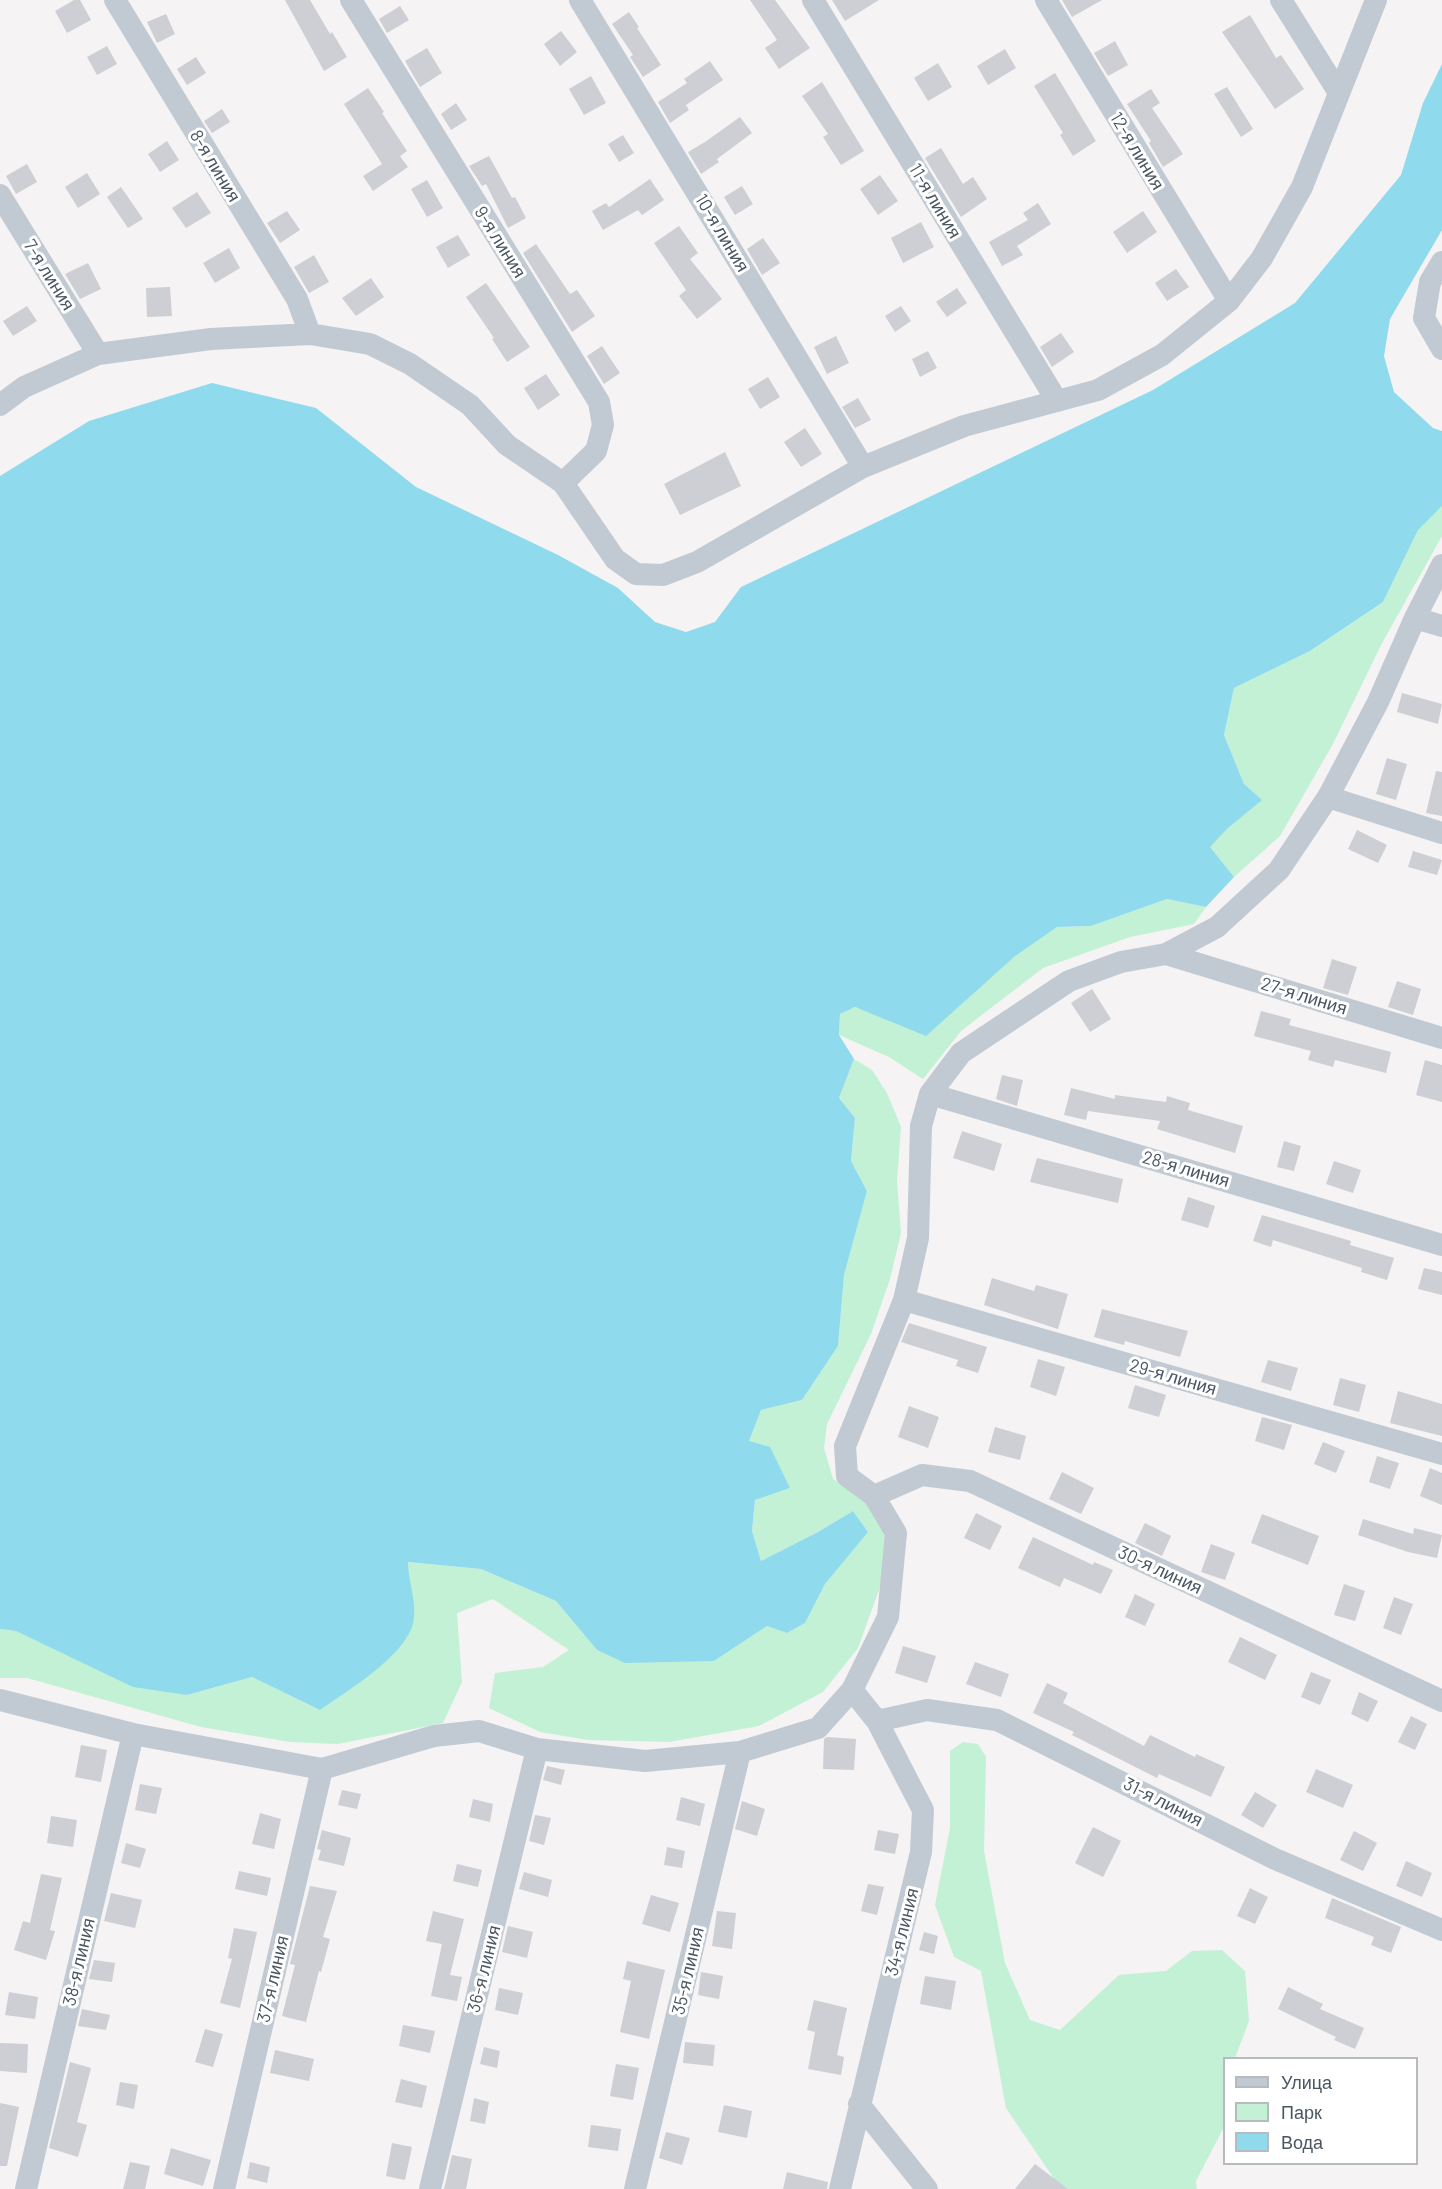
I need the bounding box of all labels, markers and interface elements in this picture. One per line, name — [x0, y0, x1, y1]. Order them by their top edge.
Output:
street label: 12-я линия — [1105, 108, 1169, 194]
street label: 8-я линия — [185, 126, 245, 206]
street label: 11-я линия — [904, 160, 966, 242]
street label: 10-я линия — [690, 190, 754, 276]
street label: 9-я линия — [470, 202, 530, 282]
street label: 7-я линия — [19, 236, 79, 314]
street label: 27-я линия — [1258, 973, 1350, 1019]
street label: 28-я линия — [1140, 1146, 1232, 1192]
street label: 29-я линия — [1127, 1354, 1219, 1400]
street label: 30-я линия — [1115, 1541, 1205, 1599]
street label: 31-я линия — [1120, 1773, 1206, 1831]
street label: 34-я линия — [881, 1886, 923, 1978]
street label: 38-я линия — [58, 1916, 100, 2008]
street label: 36-я линия — [463, 1923, 505, 2015]
street label: 35-я линия — [667, 1925, 709, 2017]
street label: 37-я линия — [253, 1933, 293, 2025]
legend — [1223, 2057, 1418, 2165]
text: Улица — [1281, 2071, 1332, 2093]
text: Парк — [1281, 2101, 1322, 2123]
text: Вода — [1281, 2131, 1323, 2153]

